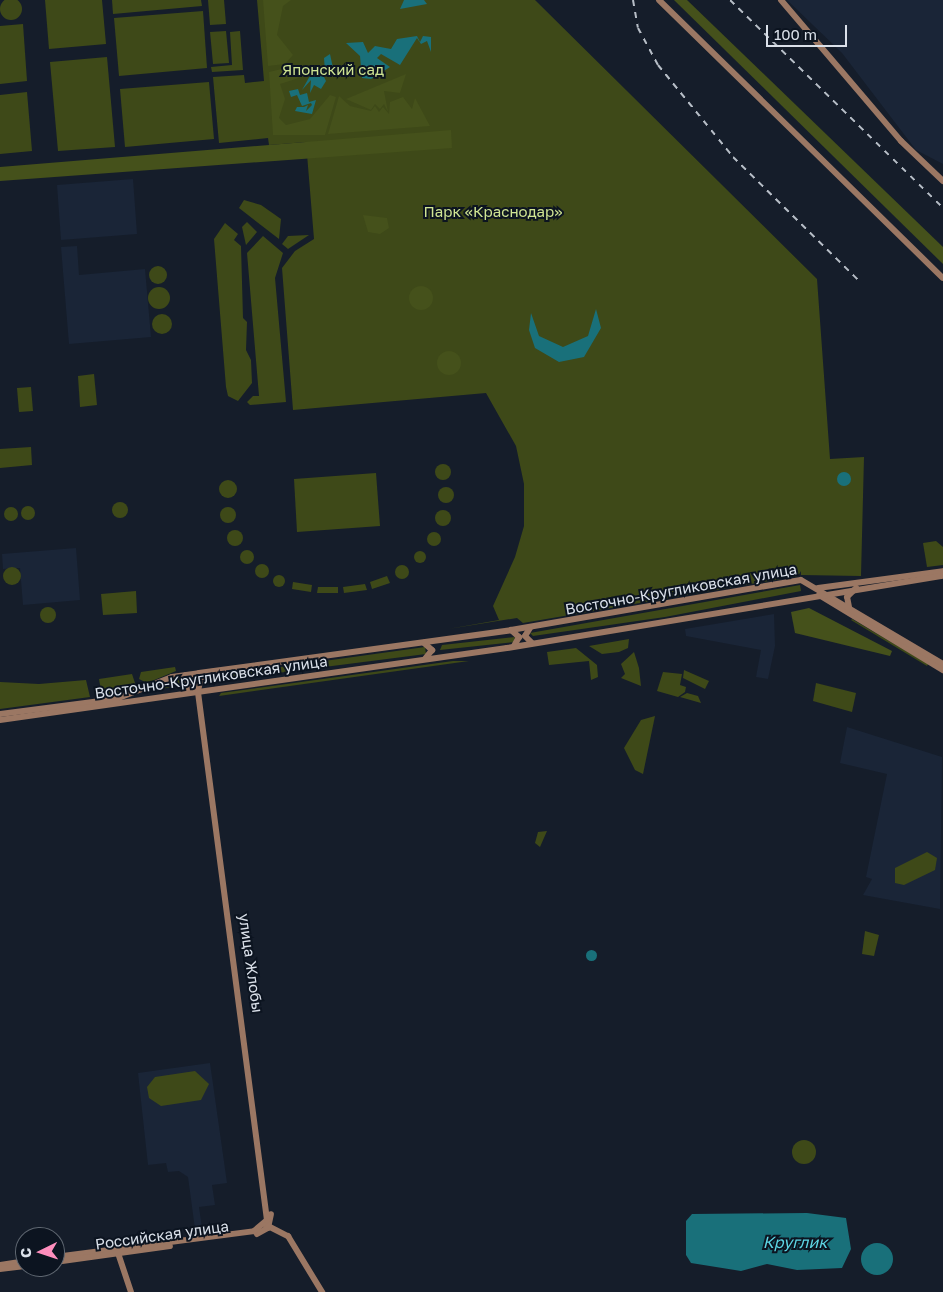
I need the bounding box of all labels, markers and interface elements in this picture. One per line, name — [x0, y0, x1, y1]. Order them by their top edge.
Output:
scale bar — [768, 15, 849, 47]
text: 100 m — [774, 25, 817, 43]
park label: Японский сад — [282, 61, 384, 79]
park label: Парк «Краснодар» — [423, 203, 563, 221]
street label: Восточно-Кругликовская улица — [564, 560, 798, 618]
street label: Восточно-Кругликовская улица — [93, 652, 329, 702]
street label: улица Жлобы — [235, 912, 267, 1014]
street label: Российская улица — [94, 1217, 230, 1253]
north arrow — [15, 1227, 65, 1277]
water label: Круглик — [763, 1232, 827, 1252]
text: С — [17, 1247, 34, 1259]

